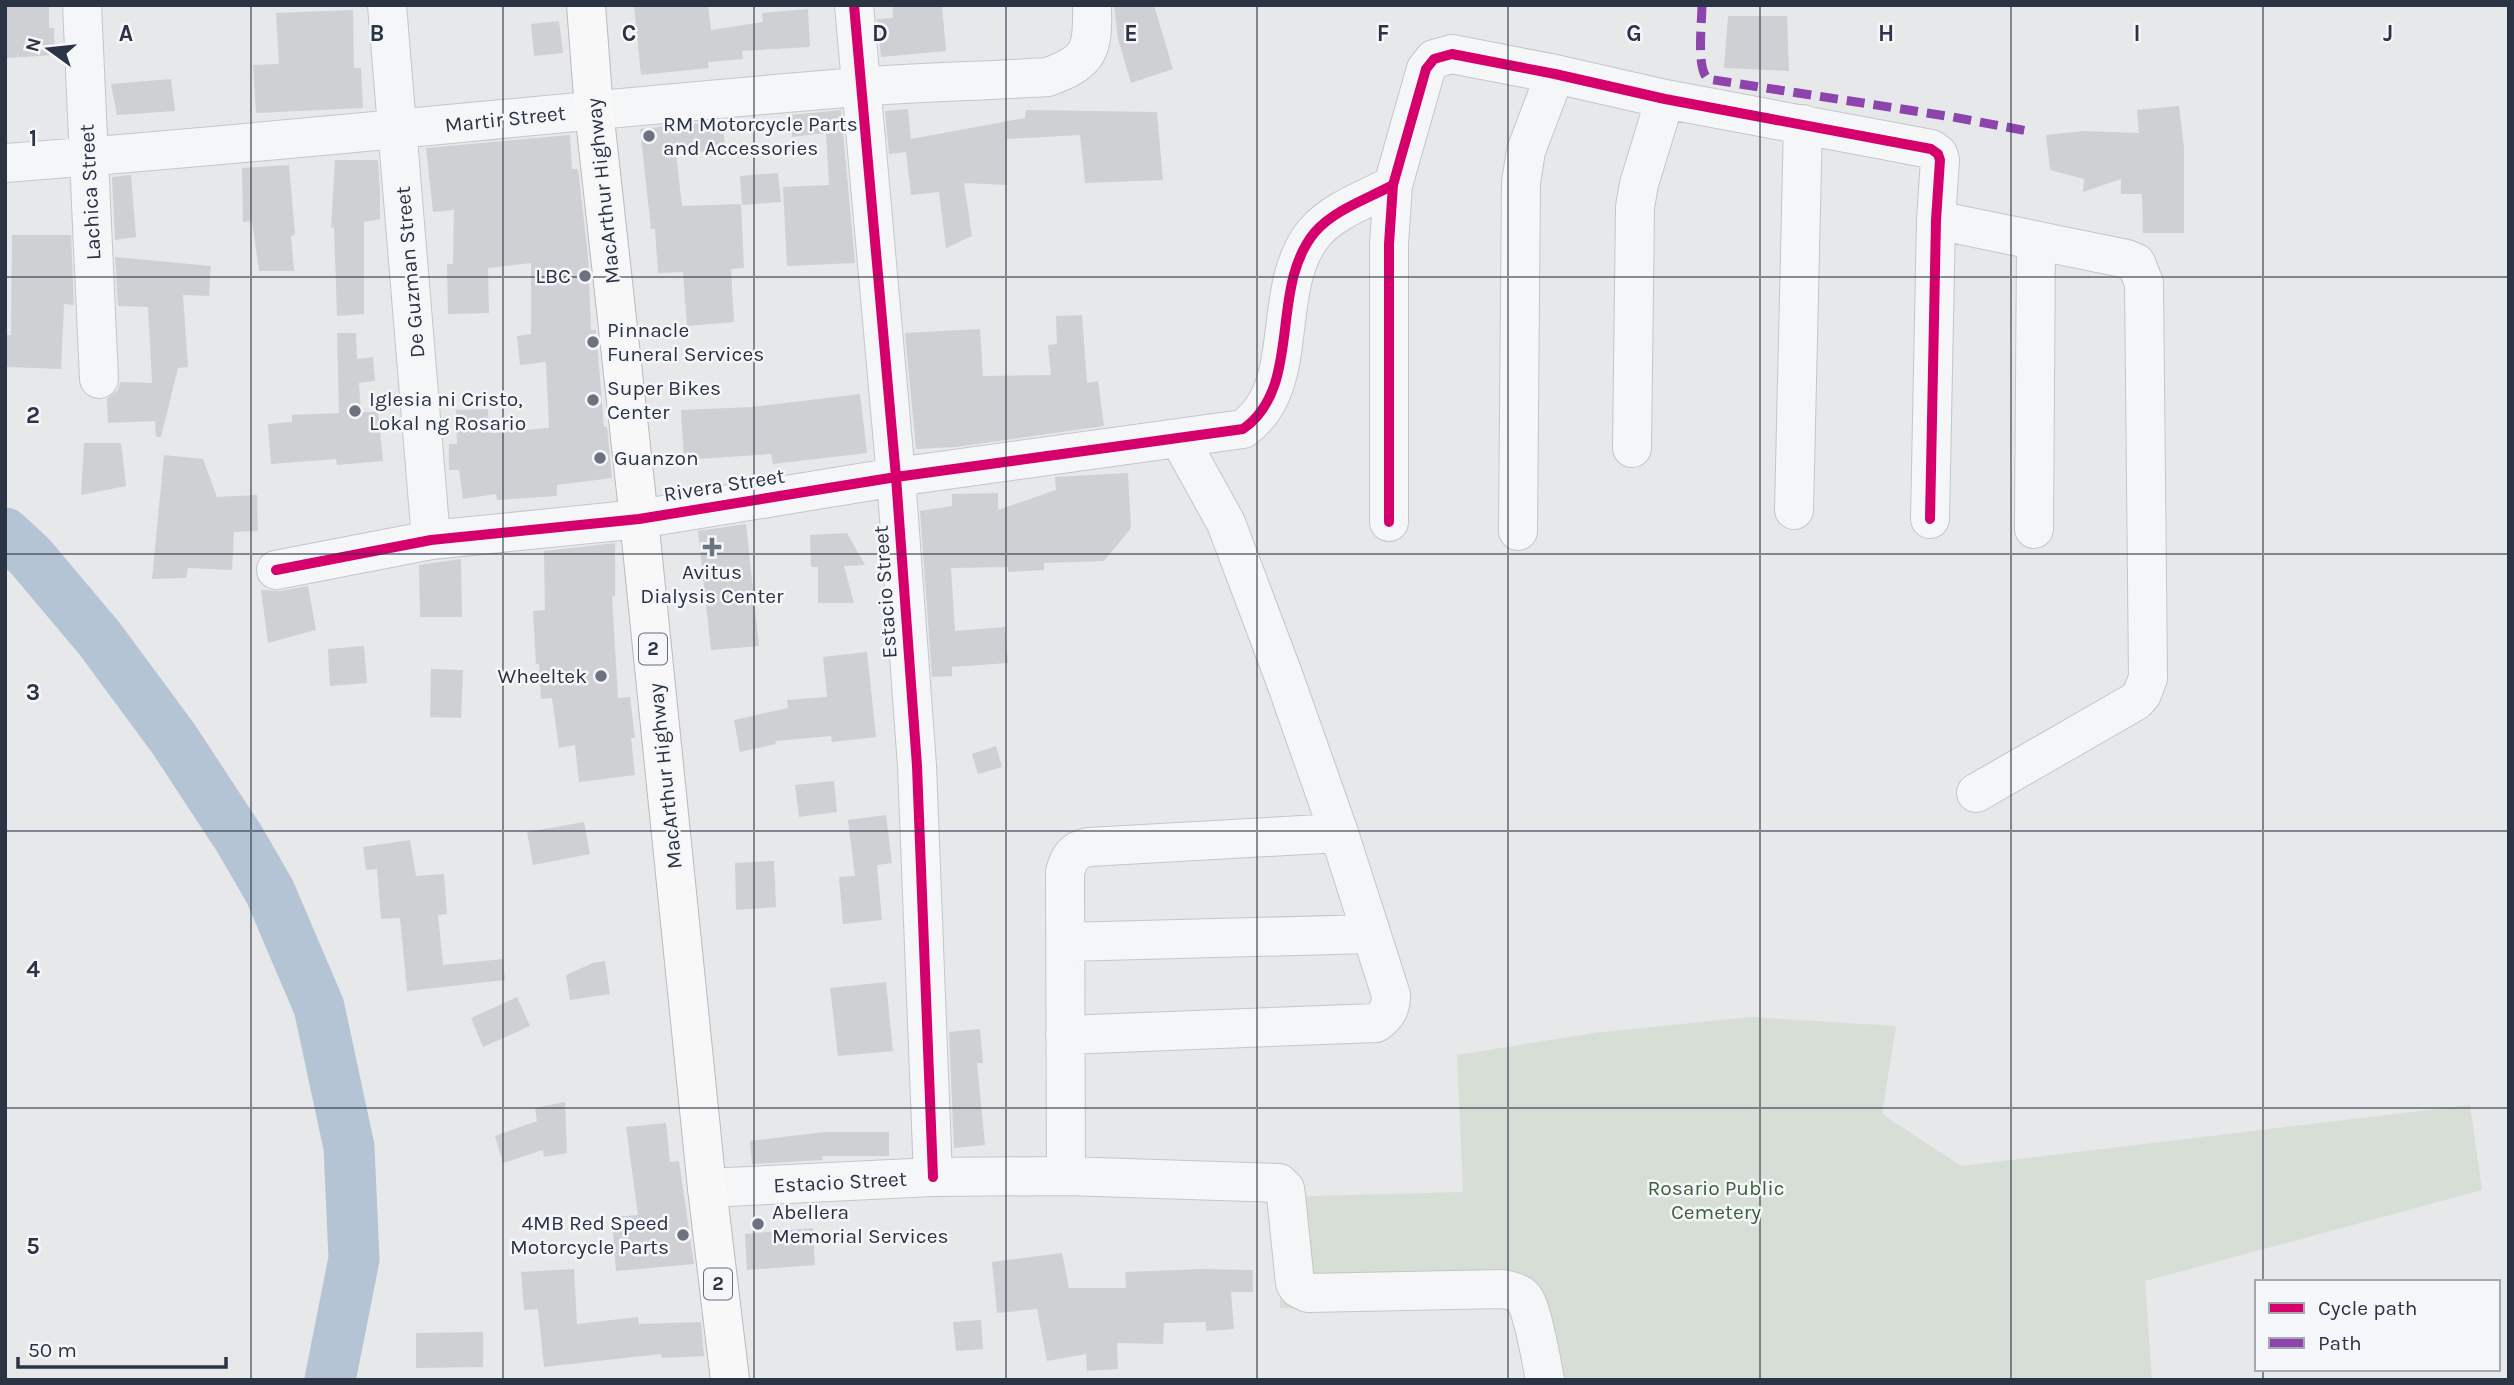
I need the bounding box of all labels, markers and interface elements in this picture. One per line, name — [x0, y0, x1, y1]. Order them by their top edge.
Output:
north arrow — [14, 14, 84, 84]
text: A — [119, 20, 133, 47]
text: B — [370, 20, 384, 47]
text: C — [622, 20, 636, 47]
text: D — [872, 20, 888, 47]
text: E — [1124, 20, 1138, 47]
text: F — [1377, 20, 1389, 47]
text: G — [1626, 20, 1642, 47]
text: H — [1878, 20, 1894, 47]
text: I — [2133, 20, 2141, 47]
text: J — [2383, 20, 2393, 47]
text: N — [21, 35, 46, 54]
street label: MacArthur Highway — [581, 96, 625, 285]
street label: Martir Street — [443, 101, 567, 137]
place label: RM Motorcycle Parts and Accessories — [663, 112, 858, 160]
street label: Lachica Street — [74, 123, 106, 261]
text: 1 — [29, 125, 37, 152]
marker: RM Motorcycle Parts and Accessories — [641, 128, 657, 144]
street label: De Guzman Street — [391, 185, 429, 359]
place label: LBC — [535, 264, 571, 288]
marker: LBC — [577, 268, 593, 284]
place label: Pinnacle Funeral Services — [607, 318, 764, 366]
marker: Pinnacle Funeral Services — [585, 334, 601, 350]
place label: Super Bikes Center — [607, 376, 721, 424]
place label: Iglesia ni Cristo, Lokal ng Rosario — [369, 387, 526, 435]
marker: Super Bikes Center — [585, 392, 601, 408]
text: 2 — [26, 402, 40, 429]
marker: Iglesia ni Cristo, Lokal ng Rosario — [347, 403, 363, 419]
place label: Guanzon — [614, 446, 699, 470]
marker: Guanzon — [592, 450, 608, 466]
street label: Rivera Street — [662, 464, 786, 506]
street label: Estacio Street — [868, 524, 902, 659]
marker: Avitus Dialysis Center — [702, 537, 722, 557]
place label: Avitus Dialysis Center — [640, 560, 784, 608]
road number: 2 — [639, 634, 667, 664]
place label: Wheeltek — [498, 664, 587, 688]
marker: Wheeltek — [593, 668, 609, 684]
text: 3 — [26, 679, 40, 706]
street label: MacArthur Highway — [643, 681, 687, 870]
text: 4 — [26, 956, 40, 983]
street label: Estacio Street — [773, 1167, 907, 1197]
park label: Rosario Public Cemetery — [1647, 1176, 1785, 1224]
place label: Abellera Memorial Services — [772, 1200, 949, 1248]
place label: 4MB Red Speed Motorcycle Parts — [510, 1211, 669, 1259]
marker: Abellera Memorial Services — [750, 1216, 766, 1232]
marker: 4MB Red Speed Motorcycle Parts — [675, 1227, 691, 1243]
text: 5 — [26, 1233, 40, 1260]
road number: 2 — [704, 1268, 732, 1300]
legend — [2255, 1280, 2500, 1371]
text: Cycle path — [2318, 1296, 2418, 1320]
scale bar — [18, 1326, 226, 1370]
text: Path — [2318, 1331, 2362, 1355]
text: 50 m — [28, 1338, 77, 1362]

